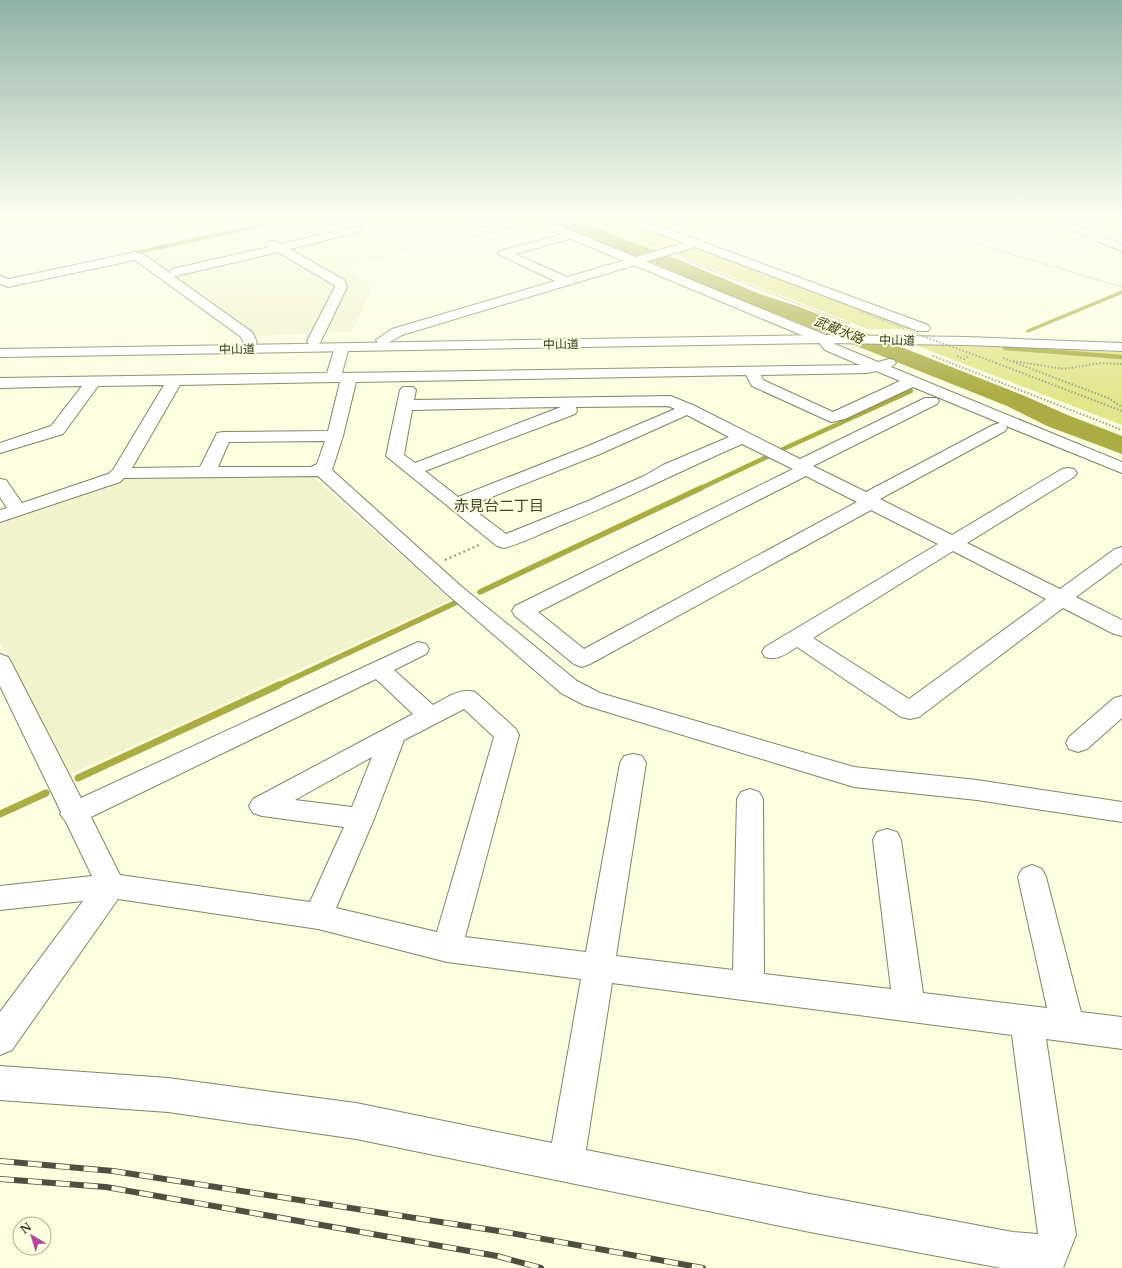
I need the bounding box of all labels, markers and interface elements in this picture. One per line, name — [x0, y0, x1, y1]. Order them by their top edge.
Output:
water label: 武蔵水路 — [812, 312, 867, 348]
street label: 中山道 — [879, 332, 915, 348]
street label: 中山道 — [543, 336, 579, 352]
street label: 中山道 — [219, 341, 255, 357]
district label: 赤見台二丁目 — [454, 496, 544, 515]
north arrow — [12, 1216, 52, 1256]
text: N — [17, 1219, 35, 1237]

